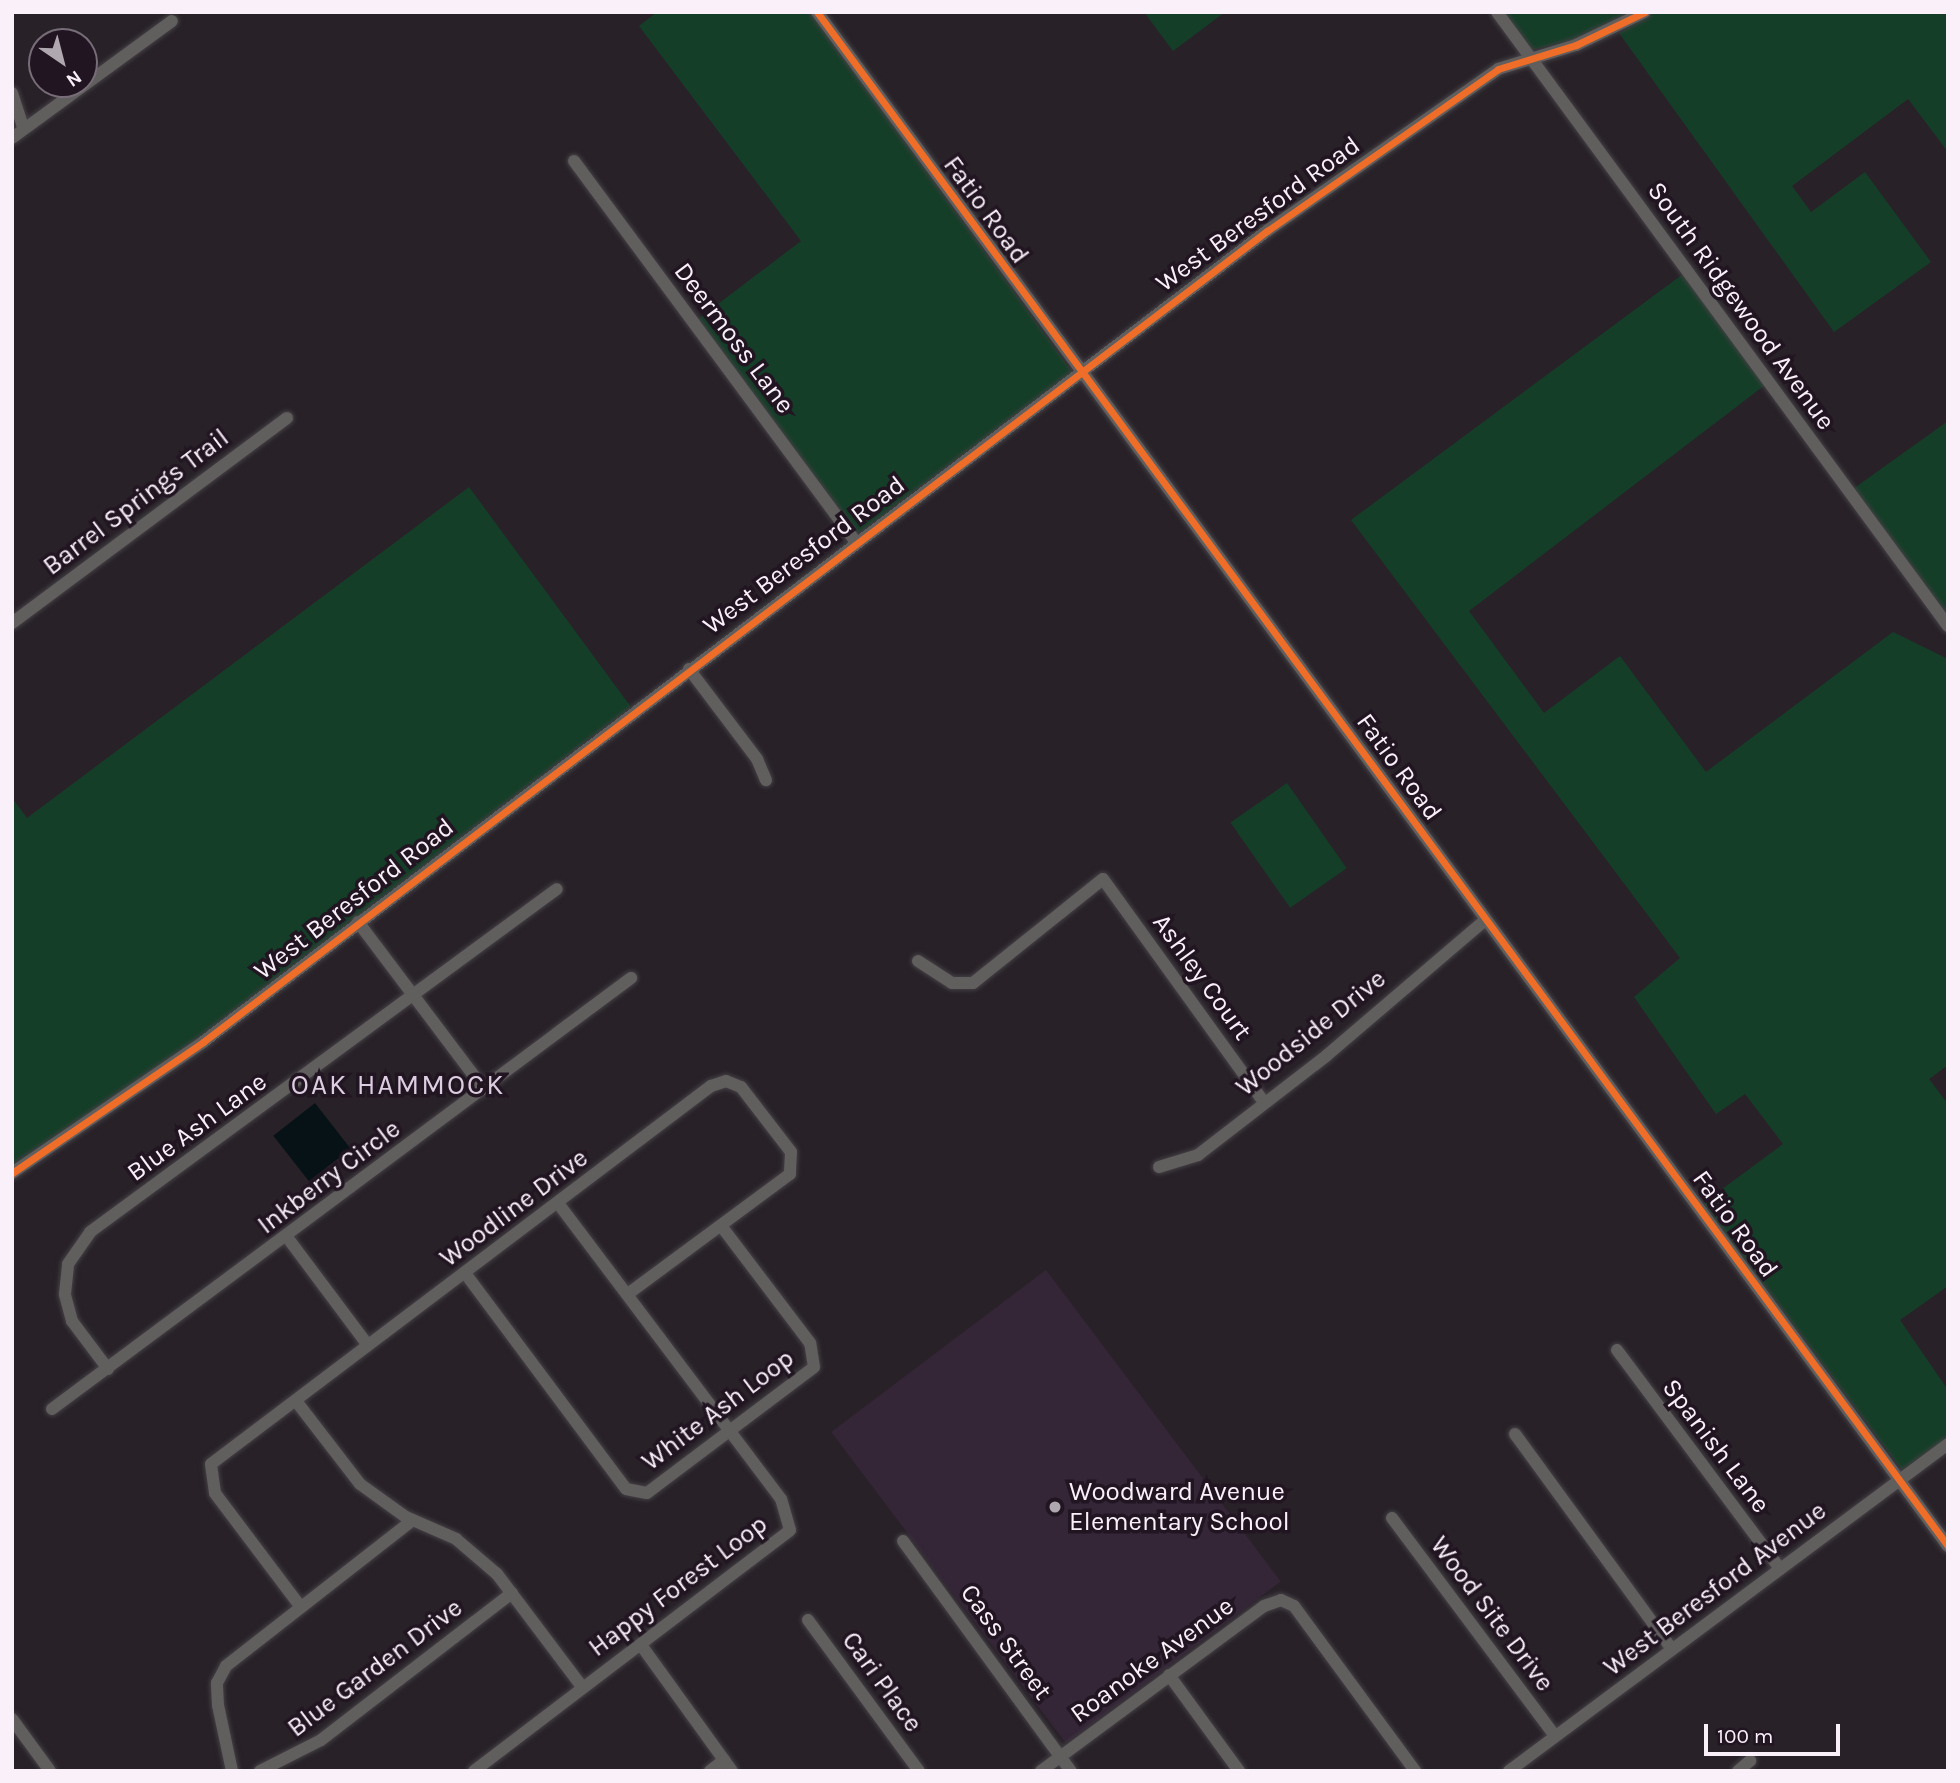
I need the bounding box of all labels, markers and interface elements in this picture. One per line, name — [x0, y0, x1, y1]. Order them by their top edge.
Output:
north arrow — [28, 28, 98, 98]
text: N — [62, 66, 86, 91]
street label: West Beresford Road — [1150, 130, 1366, 298]
street label: Fatio Road — [937, 150, 1035, 270]
street label: South Ridgewood Avenue — [1641, 176, 1841, 436]
street label: Deermoss Lane — [667, 256, 801, 420]
street label: Barrel Springs Trail — [37, 422, 235, 582]
street label: West Beresford Road — [697, 469, 911, 641]
street label: Fatio Road — [1350, 707, 1448, 827]
street label: West Beresford Road — [248, 811, 460, 987]
street label: Ashley Court — [1146, 908, 1258, 1046]
street label: Woodside Drive — [1230, 963, 1392, 1103]
street label: Blue Ash Lane — [121, 1066, 273, 1188]
district label: OAK HAMMOCK — [292, 1068, 504, 1102]
street label: Inkberry Circle — [251, 1113, 407, 1241]
street label: Woodline Drive — [434, 1142, 594, 1274]
street label: Fatio Road — [1686, 1164, 1784, 1284]
street label: White Ash Loop — [636, 1343, 800, 1477]
street label: Spanish Lane — [1655, 1373, 1777, 1519]
place label: Woodward Avenue Elementary School — [1069, 1476, 1290, 1538]
street label: West Beresford Avenue — [1598, 1495, 1832, 1683]
marker: Woodward Avenue Elementary School — [1047, 1499, 1063, 1515]
street label: Happy Forest Loop — [583, 1509, 773, 1663]
street label: Wood Site Drive — [1424, 1530, 1560, 1698]
street label: Cass Street — [954, 1578, 1058, 1706]
street label: Roanoke Avenue — [1064, 1590, 1240, 1730]
street label: Blue Garden Drive — [282, 1592, 468, 1744]
street label: Cari Place — [835, 1626, 929, 1738]
scale bar — [1708, 1710, 1844, 1754]
text: 100 m — [1717, 1724, 1774, 1748]

